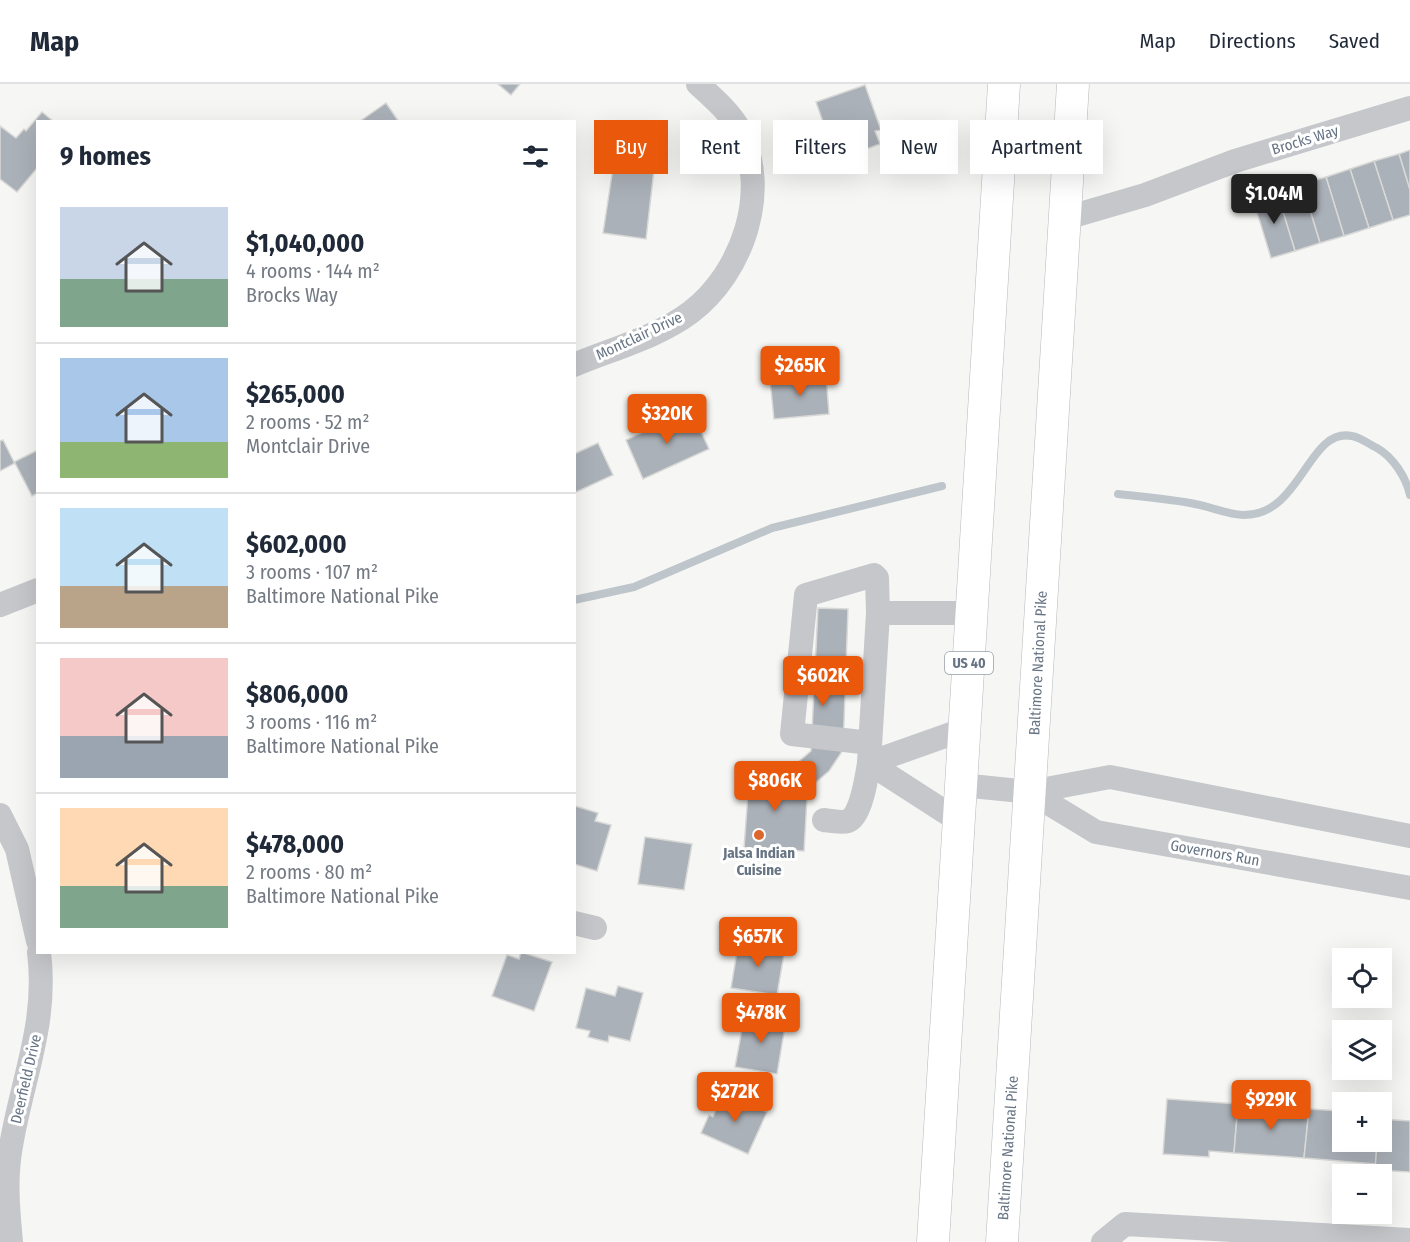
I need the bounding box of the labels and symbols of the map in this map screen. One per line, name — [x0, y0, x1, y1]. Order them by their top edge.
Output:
street label: Brocks Way — [1269, 121, 1341, 159]
pin: $1.04M — [1225, 174, 1323, 225]
street label: Montclair Drive — [593, 308, 685, 364]
pin: $265K — [758, 346, 842, 397]
pin: $320K — [625, 394, 709, 445]
street label: Baltimore National Pike — [1025, 590, 1051, 736]
road number: US 40 — [945, 652, 993, 674]
pin: $602K — [781, 656, 865, 707]
pin: $806K — [733, 761, 817, 812]
marker: Jalsa Indian Cuisine — [752, 828, 766, 842]
street label: Governors Run — [1169, 836, 1261, 870]
place label: Jalsa Indian Cuisine — [722, 844, 795, 879]
pin: $657K — [716, 917, 800, 968]
pin: $478K — [719, 993, 803, 1044]
street label: Deerfield Drive — [7, 1033, 45, 1125]
pin: $272K — [693, 1072, 777, 1123]
street label: Baltimore National Pike — [994, 1075, 1022, 1221]
pin: $929K — [1229, 1080, 1313, 1131]

